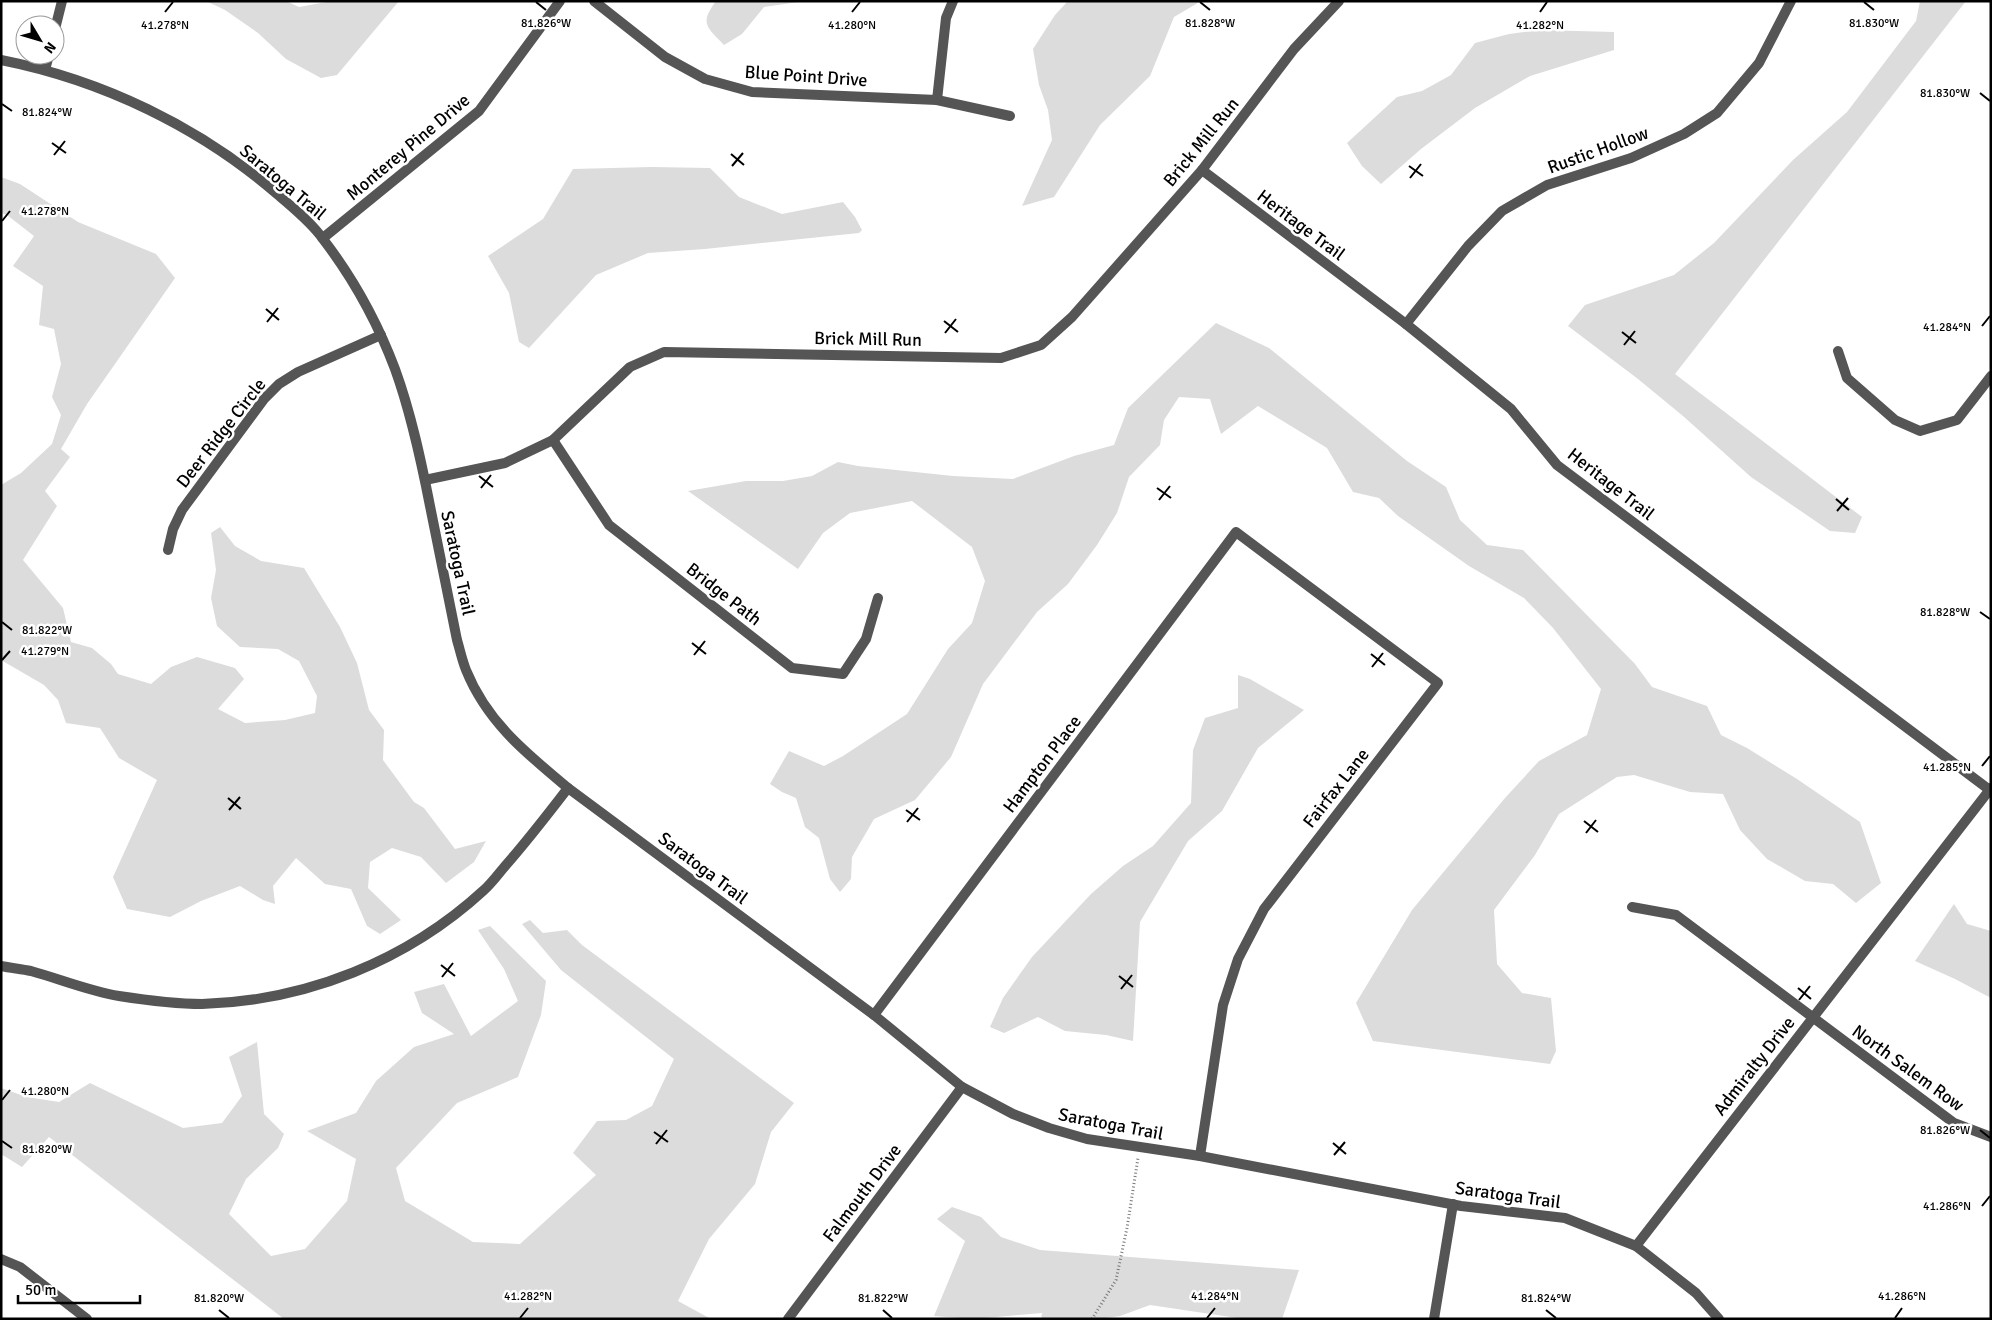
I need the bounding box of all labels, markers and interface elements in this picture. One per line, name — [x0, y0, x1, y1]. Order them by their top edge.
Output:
north arrow — [15, 15, 65, 65]
text: 81.826°W — [521, 16, 571, 31]
text: 81.828°W — [1185, 16, 1235, 31]
text: 81.830°W — [1849, 16, 1899, 31]
text: 41.278°N — [141, 18, 189, 33]
text: 41.280°N — [828, 18, 876, 33]
text: 41.282°N — [1516, 18, 1564, 33]
text: N — [40, 39, 60, 57]
street label: Blue Point Drive — [744, 61, 868, 91]
text: 81.830°W — [1920, 86, 1970, 101]
street label: Monterey Pine Drive — [342, 89, 474, 205]
street label: Brick Mill Run — [1159, 93, 1243, 191]
text: 81.824°W — [22, 105, 72, 120]
street label: Rustic Hollow — [1545, 122, 1651, 178]
street label: Saratoga Trail — [235, 139, 331, 225]
street label: Heritage Trail — [1253, 185, 1349, 265]
text: 41.278°N — [21, 204, 69, 219]
text: 41.284°N — [1923, 320, 1971, 335]
street label: Brick Mill Run — [814, 327, 922, 351]
street label: Deer Ridge Circle — [172, 374, 270, 492]
street label: Heritage Trail — [1563, 443, 1659, 525]
street label: Saratoga Trail — [436, 509, 480, 617]
street label: Bridge Path — [682, 558, 766, 630]
text: 81.828°W — [1920, 605, 1970, 620]
text: 81.822°W — [22, 623, 72, 638]
text: 41.279°N — [21, 644, 69, 659]
street label: Hampton Place — [998, 711, 1086, 817]
street label: Fairfax Lane — [1298, 744, 1374, 832]
text: 41.285°N — [1923, 760, 1971, 775]
street label: Saratoga Trail — [654, 827, 752, 909]
street label: Admiralty Drive — [1709, 1012, 1799, 1120]
street label: North Salem Row — [1848, 1020, 1968, 1116]
text: 41.280°N — [21, 1084, 69, 1099]
street label: Saratoga Trail — [1057, 1103, 1165, 1145]
text: 81.826°W — [1920, 1123, 1970, 1138]
street label: Falmouth Drive — [818, 1140, 906, 1246]
text: 81.820°W — [22, 1142, 72, 1157]
street label: Saratoga Trail — [1454, 1177, 1562, 1213]
text: 41.286°N — [1923, 1199, 1971, 1214]
scale bar — [18, 1272, 140, 1304]
text: 50 m — [25, 1281, 56, 1299]
text: 41.282°N — [504, 1289, 552, 1304]
text: 41.284°N — [1191, 1289, 1239, 1304]
text: 41.286°N — [1878, 1289, 1926, 1304]
text: 81.820°W — [194, 1291, 244, 1306]
text: 81.822°W — [858, 1291, 908, 1306]
text: 81.824°W — [1521, 1291, 1571, 1306]

